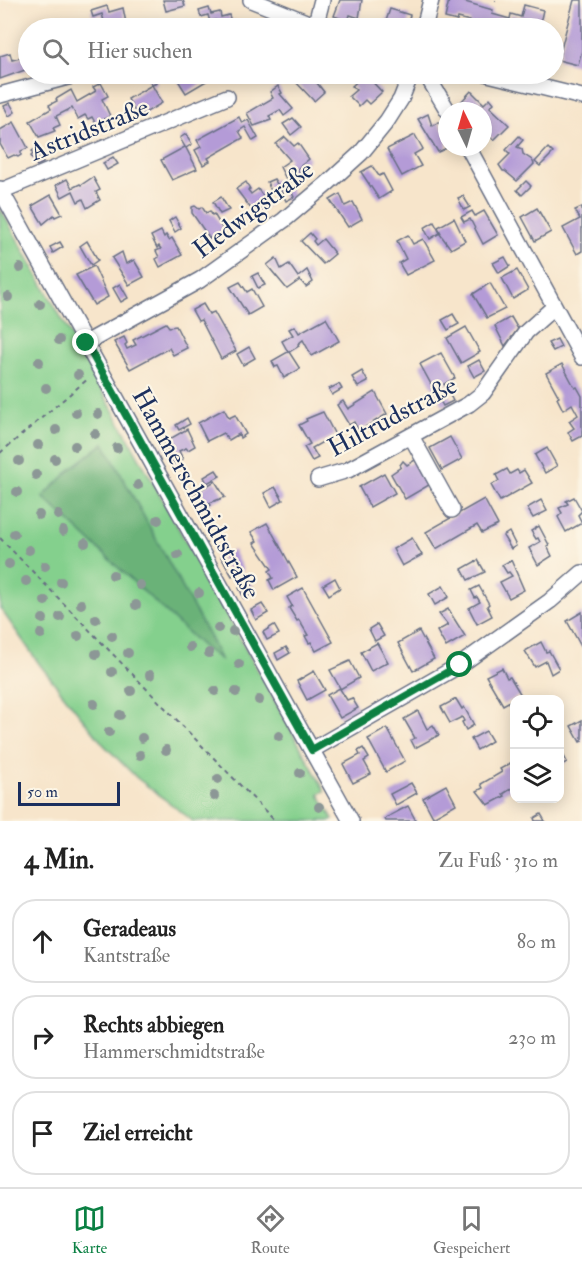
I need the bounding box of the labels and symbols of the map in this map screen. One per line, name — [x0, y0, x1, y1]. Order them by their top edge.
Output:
street label: Astridstraße — [24, 91, 154, 169]
north arrow — [438, 102, 492, 156]
street label: Hedwigstraße — [187, 154, 320, 266]
route end — [72, 329, 98, 355]
street label: Hiltrudstraße — [322, 369, 463, 464]
street label: Hammerschmidtstraße — [125, 382, 268, 605]
route start — [446, 651, 472, 677]
scale bar — [18, 779, 120, 806]

